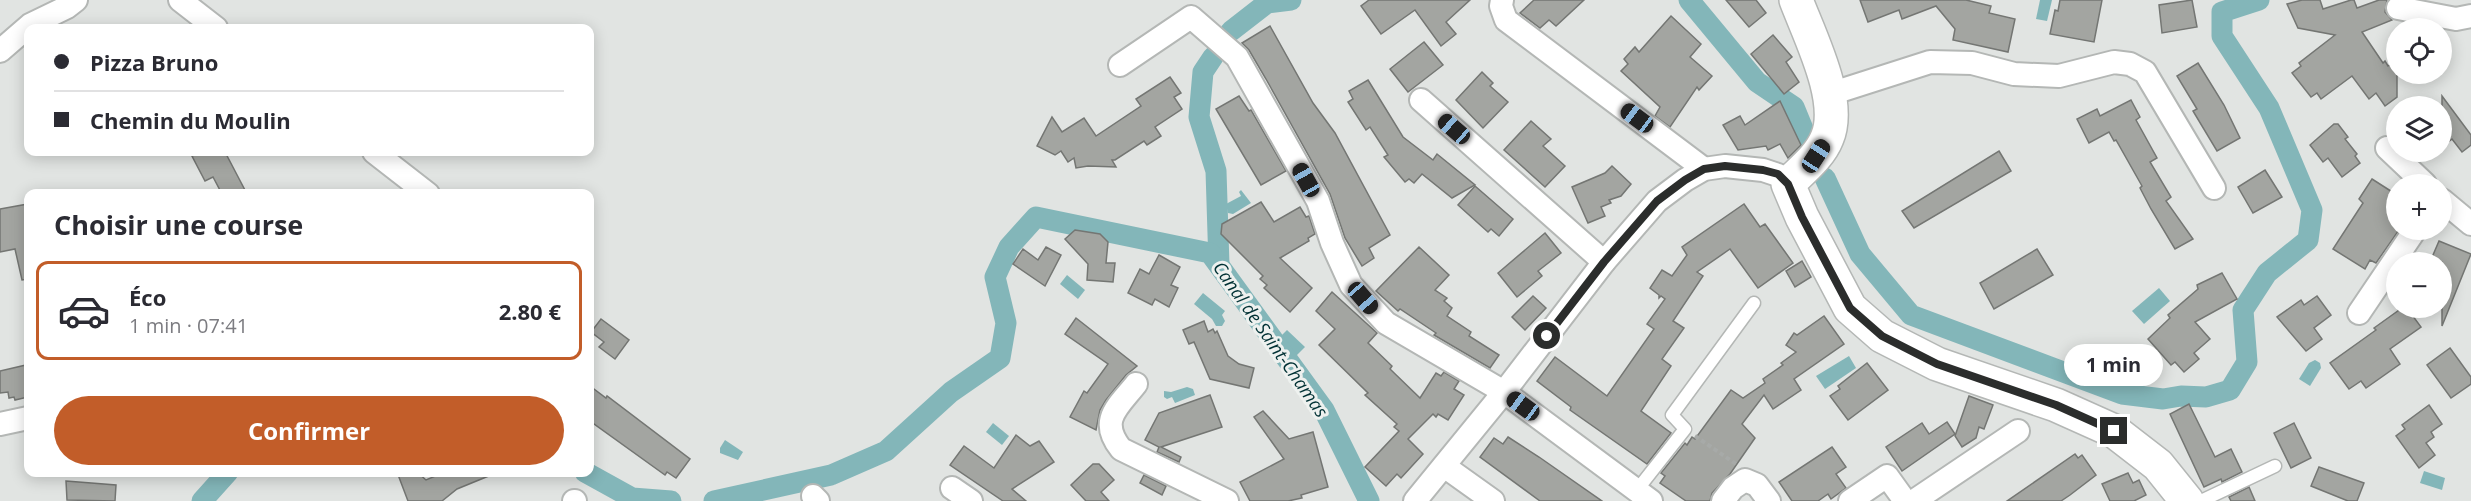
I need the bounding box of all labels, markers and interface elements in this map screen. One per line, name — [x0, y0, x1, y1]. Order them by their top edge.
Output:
map controls — [2386, 18, 2452, 318]
button: locate — [2386, 18, 2452, 84]
text: Pizza Bruno — [90, 47, 218, 77]
button: layers — [2386, 96, 2452, 162]
car — [1617, 100, 1657, 136]
text: Chemin du Moulin — [90, 105, 291, 135]
car — [1435, 110, 1473, 148]
car — [1799, 136, 1833, 176]
car — [1289, 160, 1323, 200]
button: + — [2386, 174, 2452, 240]
text: Choisir une course — [54, 206, 303, 243]
button: − — [2386, 252, 2452, 318]
water label: Canal de Saint-Chamas — [1208, 256, 1334, 422]
car — [1344, 279, 1382, 317]
text: Éco — [129, 282, 166, 312]
icon: car — [57, 284, 111, 338]
text: 2.80 € — [499, 296, 561, 326]
text: 1 min · 07:41 — [129, 312, 248, 339]
route start — [1533, 322, 1560, 349]
callout: 1 min — [2064, 344, 2164, 386]
text: 1 min — [2086, 351, 2141, 378]
car — [1503, 388, 1543, 424]
button: Confirmer — [54, 396, 564, 465]
route end — [2100, 417, 2127, 444]

